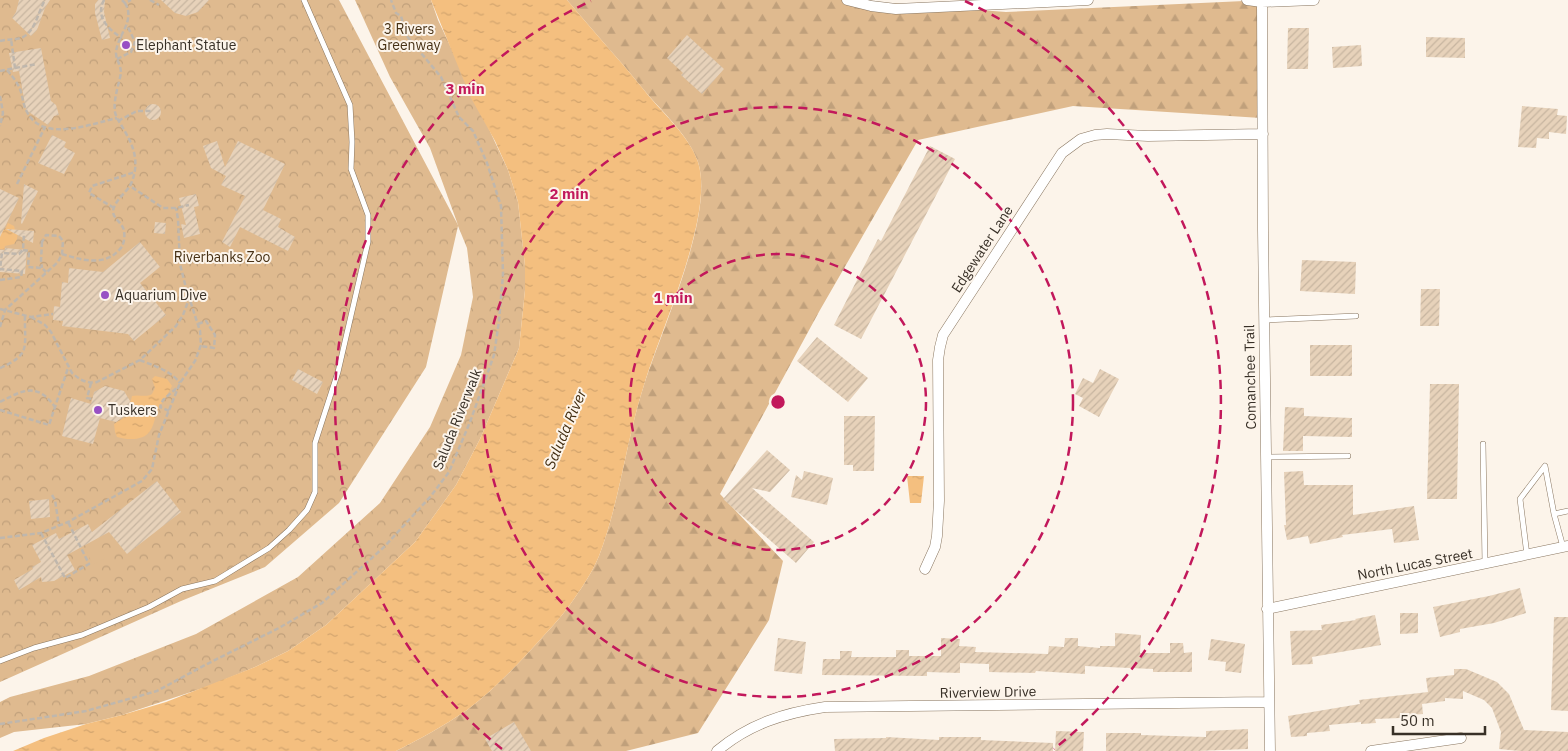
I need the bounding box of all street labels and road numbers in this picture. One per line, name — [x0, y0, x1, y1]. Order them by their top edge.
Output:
street label: Edgewater Lane — [947, 202, 1017, 296]
street label: Comanchee Trail — [1240, 324, 1260, 430]
street label: Saluda Riverwalk — [428, 365, 486, 472]
street label: North Lucas Street — [1356, 544, 1474, 584]
street label: Riverview Drive — [939, 682, 1037, 702]

